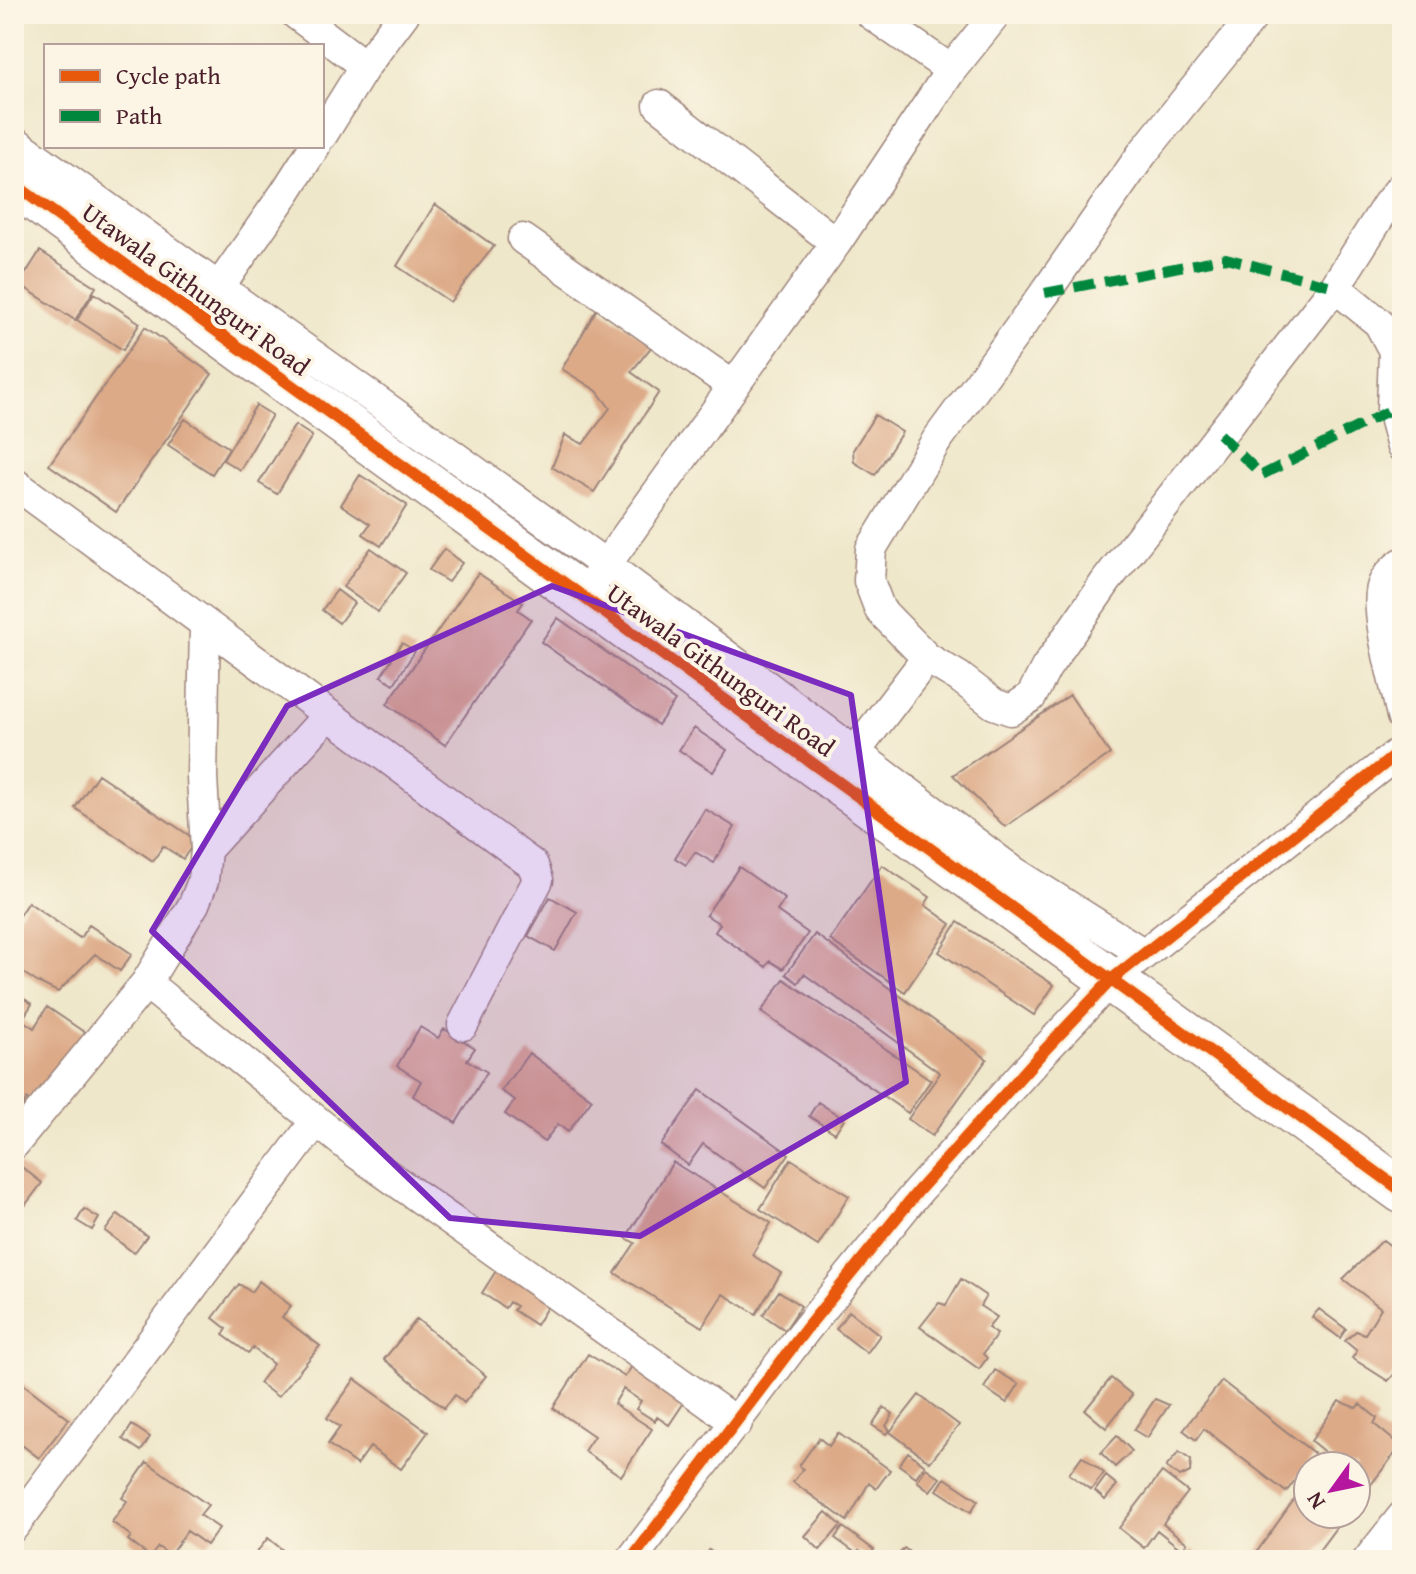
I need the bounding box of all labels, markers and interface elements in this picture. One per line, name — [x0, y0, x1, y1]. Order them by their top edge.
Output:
legend — [44, 44, 324, 148]
text: Cycle path — [116, 58, 221, 93]
text: Path — [116, 98, 163, 133]
street label: Utawala Githunguri Road — [74, 192, 319, 385]
street label: Utawala Githunguri Road — [599, 573, 844, 766]
north arrow — [1292, 1450, 1372, 1530]
text: N — [1298, 1486, 1333, 1516]

